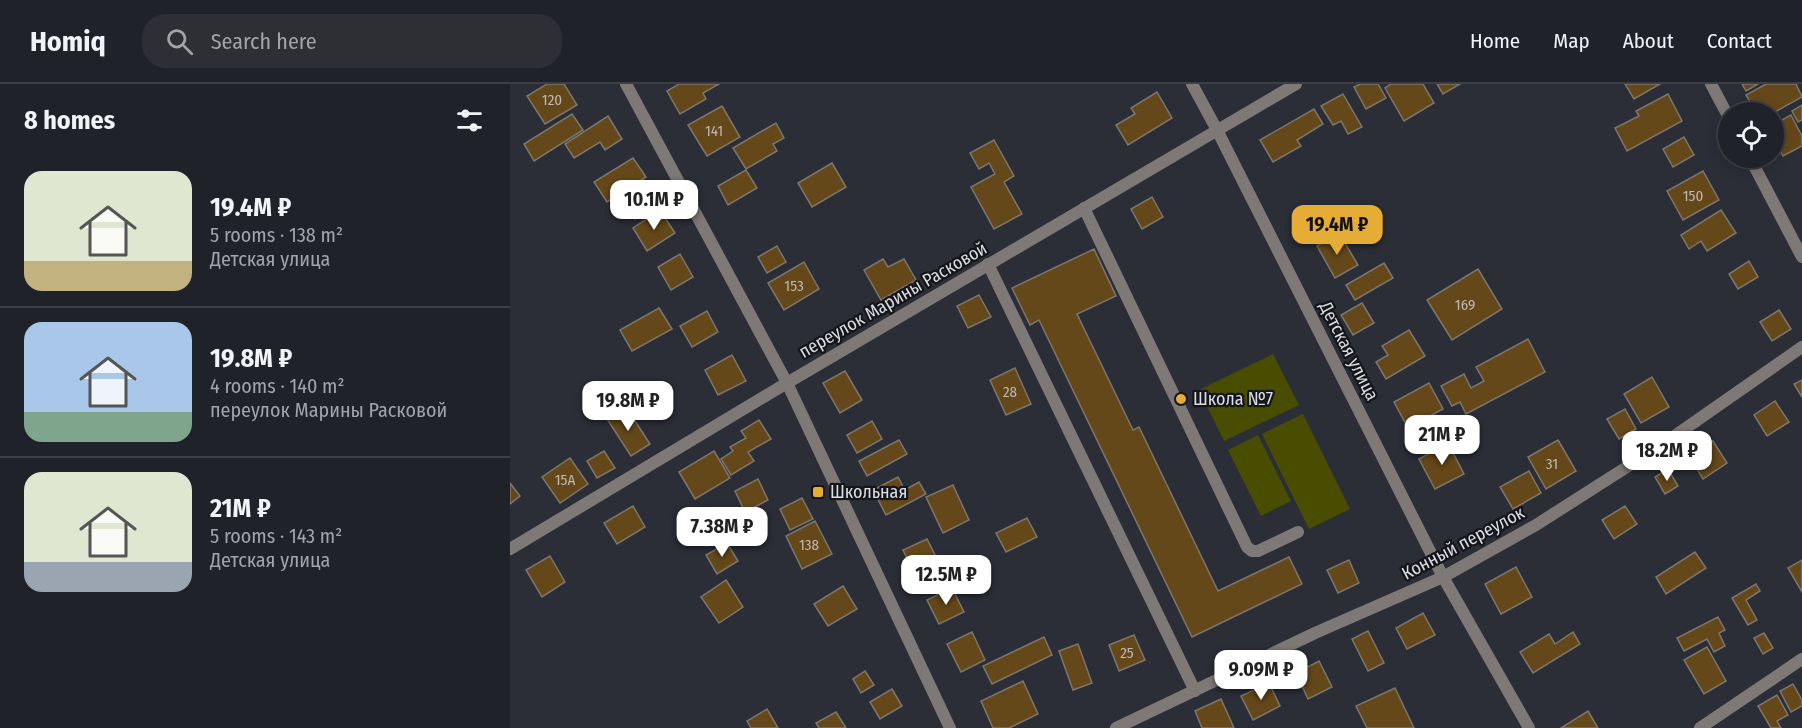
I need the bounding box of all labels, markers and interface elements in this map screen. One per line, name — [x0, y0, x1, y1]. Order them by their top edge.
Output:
search box — [142, 14, 562, 68]
text: Homiq — [30, 25, 106, 58]
icon: search — [163, 25, 196, 58]
text: Search here — [211, 28, 317, 55]
text: Home — [1470, 28, 1520, 54]
text: Map — [1553, 28, 1590, 54]
text: About — [1623, 28, 1674, 54]
text: Contact — [1707, 28, 1772, 54]
house number: 120 — [542, 91, 562, 109]
map controls — [1718, 102, 1784, 168]
button: locate — [1718, 102, 1784, 168]
icon: filters — [453, 104, 486, 137]
text: 8 homes — [24, 105, 115, 136]
house number: 141 — [705, 122, 723, 140]
pin: 10.1M ₽ — [599, 180, 709, 231]
text: 10.1M ₽ — [624, 187, 684, 211]
house number: 150 — [1683, 187, 1703, 205]
text: 19.4M ₽ — [210, 192, 291, 223]
icon: home — [72, 195, 144, 267]
pin: 19.4M ₽ — [1282, 205, 1392, 256]
text: 19.4M ₽ — [1306, 212, 1368, 236]
text: 5 rooms · 138 m² — [210, 223, 343, 247]
street label: переулок Марины Расковой — [795, 237, 991, 363]
text: Детская улица — [210, 247, 330, 271]
house number: 153 — [784, 277, 804, 295]
house number: 169 — [1455, 296, 1475, 314]
street label: Детская улица — [1314, 297, 1383, 404]
text: 19.8M ₽ — [210, 343, 292, 374]
icon: home — [72, 346, 144, 418]
text: 4 rooms · 140 m² — [210, 374, 345, 398]
pin: 19.8M ₽ — [573, 381, 683, 432]
house number: 28 — [1003, 383, 1017, 401]
text: 19.8M ₽ — [596, 388, 660, 412]
place label: Школа №7 — [1193, 388, 1273, 410]
marker: Школа №7 — [1174, 392, 1188, 406]
text: переулок Марины Расковой — [210, 398, 447, 422]
pin: 21M ₽ — [1400, 415, 1484, 466]
text: 21M ₽ — [1419, 422, 1465, 446]
pin: 18.2M ₽ — [1612, 431, 1722, 482]
text: 18.2M ₽ — [1636, 438, 1698, 462]
house number: 31 — [1546, 455, 1558, 473]
house number: 15А — [555, 471, 575, 489]
place label: Школьная — [830, 481, 907, 503]
marker: Школьная — [811, 485, 825, 499]
text: 21M ₽ — [210, 493, 271, 524]
icon: home — [72, 496, 144, 568]
street label: Конный переулок — [1398, 501, 1529, 585]
pin: 7.38M ₽ — [667, 507, 777, 558]
text: 7.38M ₽ — [691, 514, 753, 538]
text: 5 rooms · 143 m² — [210, 524, 342, 548]
house number: 138 — [799, 536, 819, 554]
text: Детская улица — [210, 548, 330, 572]
pin: 12.5M ₽ — [891, 555, 1001, 606]
text: 12.5M ₽ — [915, 562, 977, 586]
house number: 25 — [1120, 644, 1134, 662]
pin: 9.09M ₽ — [1206, 650, 1316, 701]
text: 9.09M ₽ — [1228, 657, 1294, 681]

